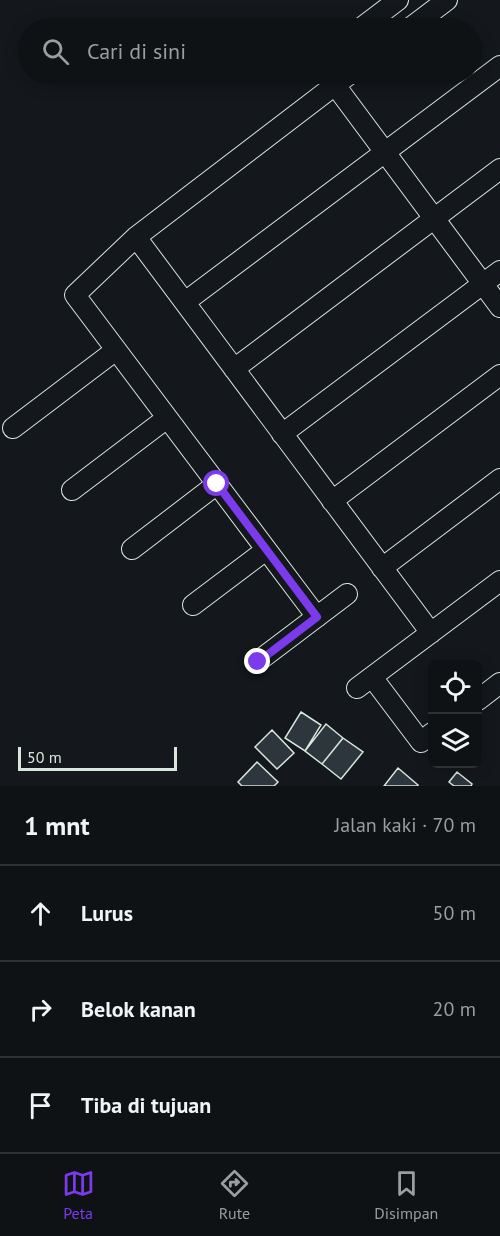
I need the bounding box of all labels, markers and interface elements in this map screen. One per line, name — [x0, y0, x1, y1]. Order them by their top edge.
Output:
search box — [18, 18, 482, 84]
icon: search — [39, 35, 72, 68]
text: Cari di sini — [87, 37, 186, 65]
route start — [203, 470, 229, 496]
route end — [244, 648, 270, 674]
map controls — [428, 660, 482, 768]
button: locate — [428, 660, 482, 714]
button: layers — [428, 714, 482, 768]
scale bar — [18, 744, 177, 772]
text: 50 m — [27, 747, 62, 767]
text: 1 mnt — [24, 809, 90, 842]
text: Jalan kaki · 70 m — [334, 812, 476, 838]
icon: ahead — [24, 897, 57, 930]
text: Lurus — [81, 899, 133, 927]
text: 50 m — [433, 900, 476, 926]
icon: right — [24, 993, 57, 1026]
text: Belok kanan — [81, 995, 196, 1023]
text: 20 m — [433, 996, 476, 1022]
icon: arrive — [24, 1089, 57, 1122]
text: Tiba di tujuan — [81, 1091, 211, 1119]
tab: Peta — [62, 1167, 95, 1223]
tab: Rute — [218, 1167, 251, 1223]
tab: Disimpan — [374, 1167, 438, 1223]

